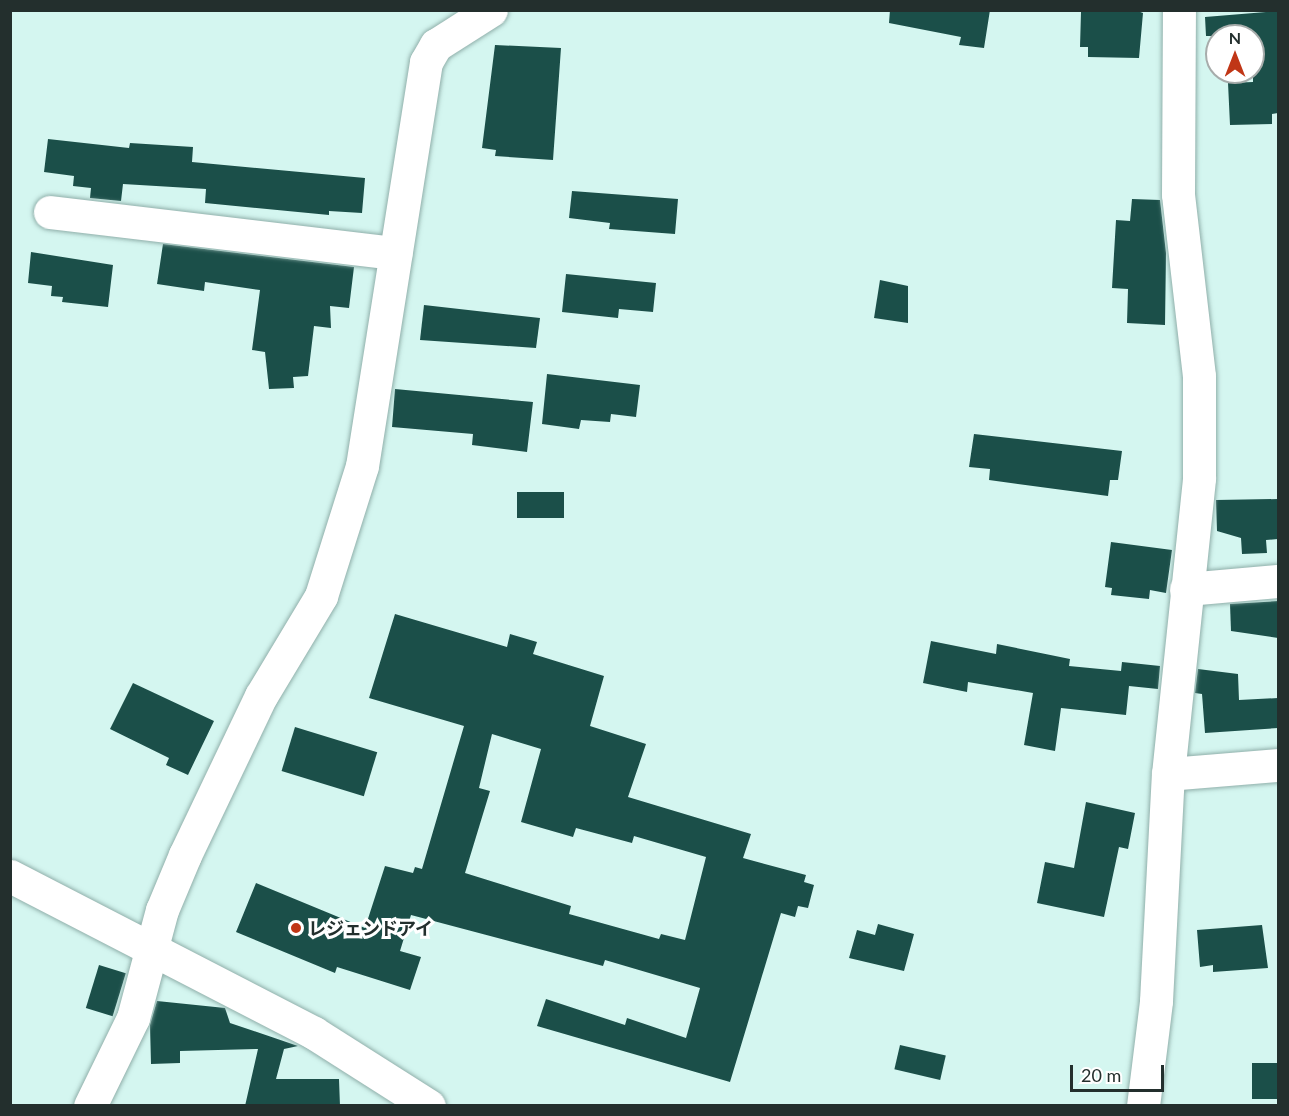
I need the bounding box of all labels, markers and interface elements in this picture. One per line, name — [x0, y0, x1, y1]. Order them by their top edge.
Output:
north arrow — [1205, 24, 1265, 84]
text: N — [1229, 28, 1241, 47]
place label: レジェンドアイ — [308, 917, 434, 939]
marker: レジェンドアイ — [289, 921, 303, 935]
scale bar — [1073, 1053, 1168, 1091]
text: 20 m — [1081, 1064, 1121, 1086]

